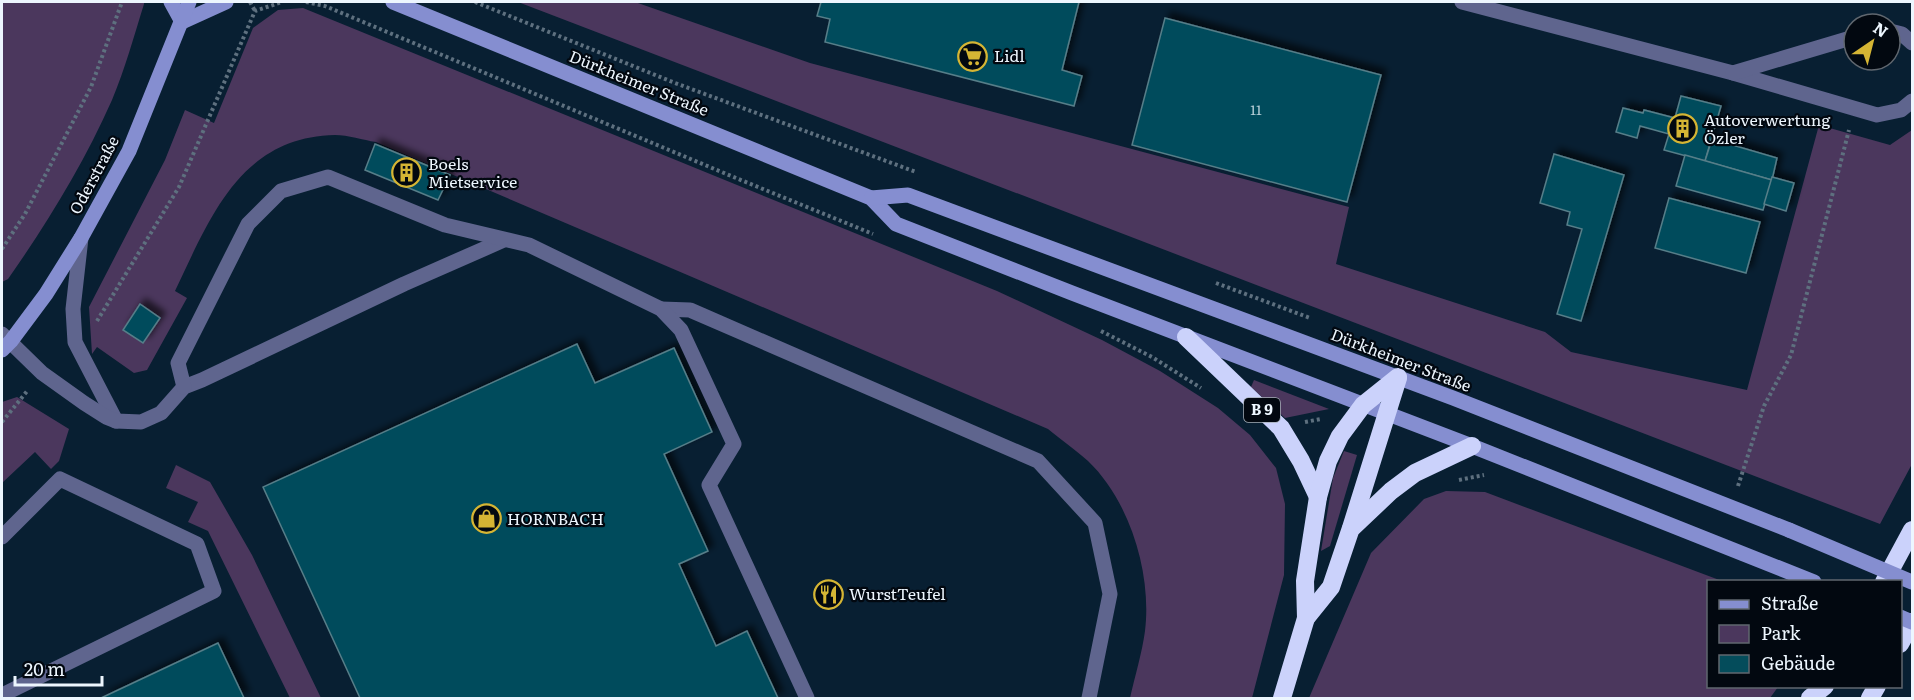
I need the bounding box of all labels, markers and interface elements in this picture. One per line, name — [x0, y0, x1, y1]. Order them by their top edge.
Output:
north arrow — [1842, 12, 1902, 72]
text: N — [1869, 15, 1894, 43]
supermarket icon: Lidl — [957, 40, 989, 72]
street label: Dürkheimer Straße — [566, 43, 713, 121]
place label: Lidl — [994, 43, 1025, 67]
house number: 11 — [1250, 99, 1262, 119]
place label: Autoverwertung Özler — [1704, 107, 1830, 149]
building icon: Autoverwertung Özler — [1667, 113, 1699, 145]
street label: Oderstraße — [62, 131, 124, 218]
place label: Boels Mietservice — [428, 151, 517, 193]
building icon: Boels Mietservice — [391, 157, 423, 189]
street label: Dürkheimer Straße — [1328, 321, 1475, 397]
road number: B 9 — [1244, 398, 1280, 422]
shop icon: HORNBACH — [470, 503, 502, 535]
place label: HORNBACH — [507, 506, 604, 530]
restaurant icon: WurstTeufel — [812, 578, 844, 610]
legend — [1707, 580, 1902, 688]
place label: WurstTeufel — [849, 581, 946, 605]
text: Straße — [1761, 589, 1818, 616]
text: Park — [1761, 619, 1802, 646]
scale bar — [15, 649, 102, 687]
text: Gebäude — [1761, 649, 1835, 676]
text: 20 m — [24, 655, 65, 682]

